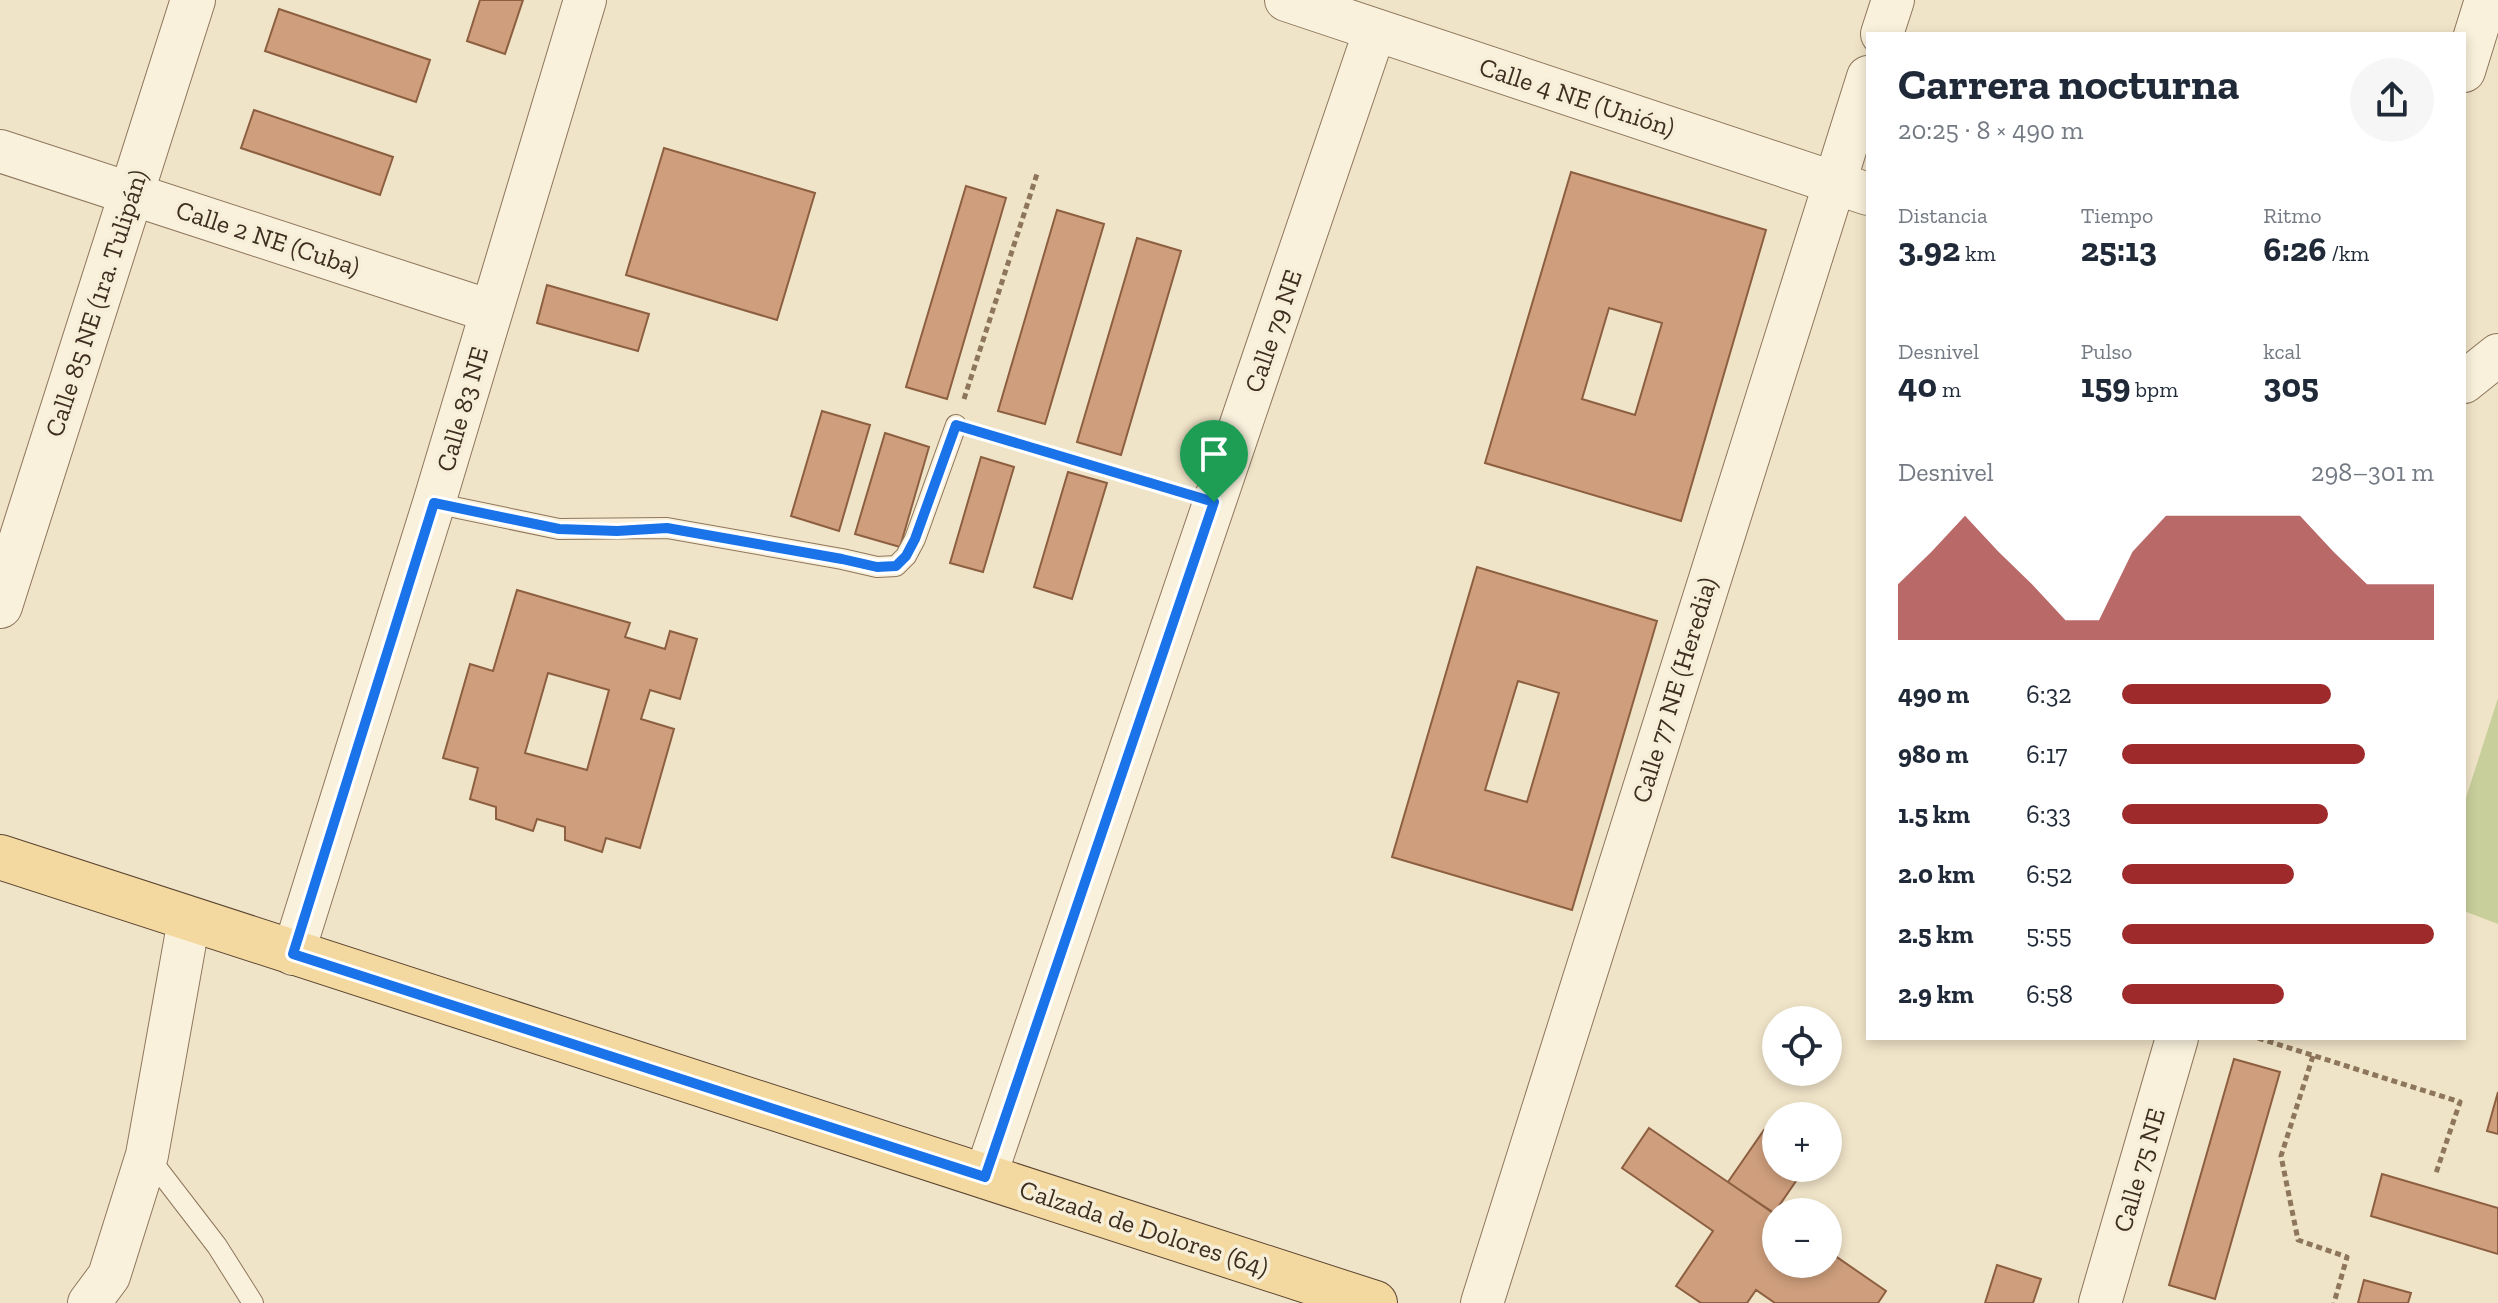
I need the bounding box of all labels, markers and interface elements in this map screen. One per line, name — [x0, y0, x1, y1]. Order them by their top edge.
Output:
street label: Calle 4 NE (Unión) — [1475, 50, 1679, 144]
text: Carrera nocturna — [1898, 57, 2239, 110]
button: share — [2350, 58, 2434, 142]
text: 20:25 · 8 × 490 m — [1898, 114, 2083, 146]
street label: Calle 85 NE (1ra. Tulipán) — [38, 165, 154, 441]
street label: Calle 2 NE (Cuba) — [172, 193, 364, 283]
text: Distancia — [1898, 202, 1988, 229]
text: Tiempo — [2081, 202, 2153, 229]
text: Ritmo — [2263, 202, 2322, 229]
text: 3.92 — [1898, 229, 1960, 270]
text: 25:13 — [2081, 229, 2157, 270]
text: 6:26 — [2263, 229, 2326, 270]
text: km — [1960, 240, 1996, 267]
text: /km — [2326, 240, 2369, 267]
street label: Calle 79 NE — [1237, 265, 1309, 397]
text: Desnivel — [1898, 338, 1979, 365]
text: Pulso — [2081, 338, 2132, 365]
text: kcal — [2263, 338, 2301, 365]
street label: Calle 83 NE — [429, 343, 495, 475]
text: 40 — [1898, 365, 1937, 406]
text: 159 — [2081, 365, 2130, 406]
text: 305 — [2263, 365, 2319, 406]
text: m — [1937, 376, 1961, 403]
text: bpm — [2130, 376, 2178, 403]
pin — [1180, 420, 1248, 502]
icon: arrive — [1192, 432, 1236, 476]
text: Desnivel — [1898, 456, 1994, 488]
text: 298–301 m — [2311, 456, 2434, 488]
street label: Calle 77 NE (Heredia) — [1624, 573, 1724, 807]
text: 490 m — [1898, 678, 1969, 710]
text: 6:32 — [2026, 678, 2072, 710]
text: 980 m — [1898, 738, 1969, 770]
text: 6:17 — [2026, 738, 2067, 770]
text: 1.5 km — [1898, 798, 1970, 830]
text: 6:33 — [2026, 798, 2071, 830]
text: 2.0 km — [1898, 858, 1975, 890]
text: 6:52 — [2026, 858, 2072, 890]
text: 2.5 km — [1898, 918, 1973, 950]
text: 5:55 — [2026, 918, 2072, 950]
text: 2.9 km — [1898, 978, 1974, 1010]
text: 6:58 — [2026, 978, 2073, 1010]
map controls — [1762, 1006, 1842, 1278]
button: locate — [1762, 1006, 1842, 1086]
button: + — [1762, 1102, 1842, 1182]
street label: Calle 75 NE — [2106, 1104, 2172, 1236]
street label: Calzada de Dolores (64) — [1016, 1173, 1272, 1283]
button: − — [1762, 1198, 1842, 1278]

